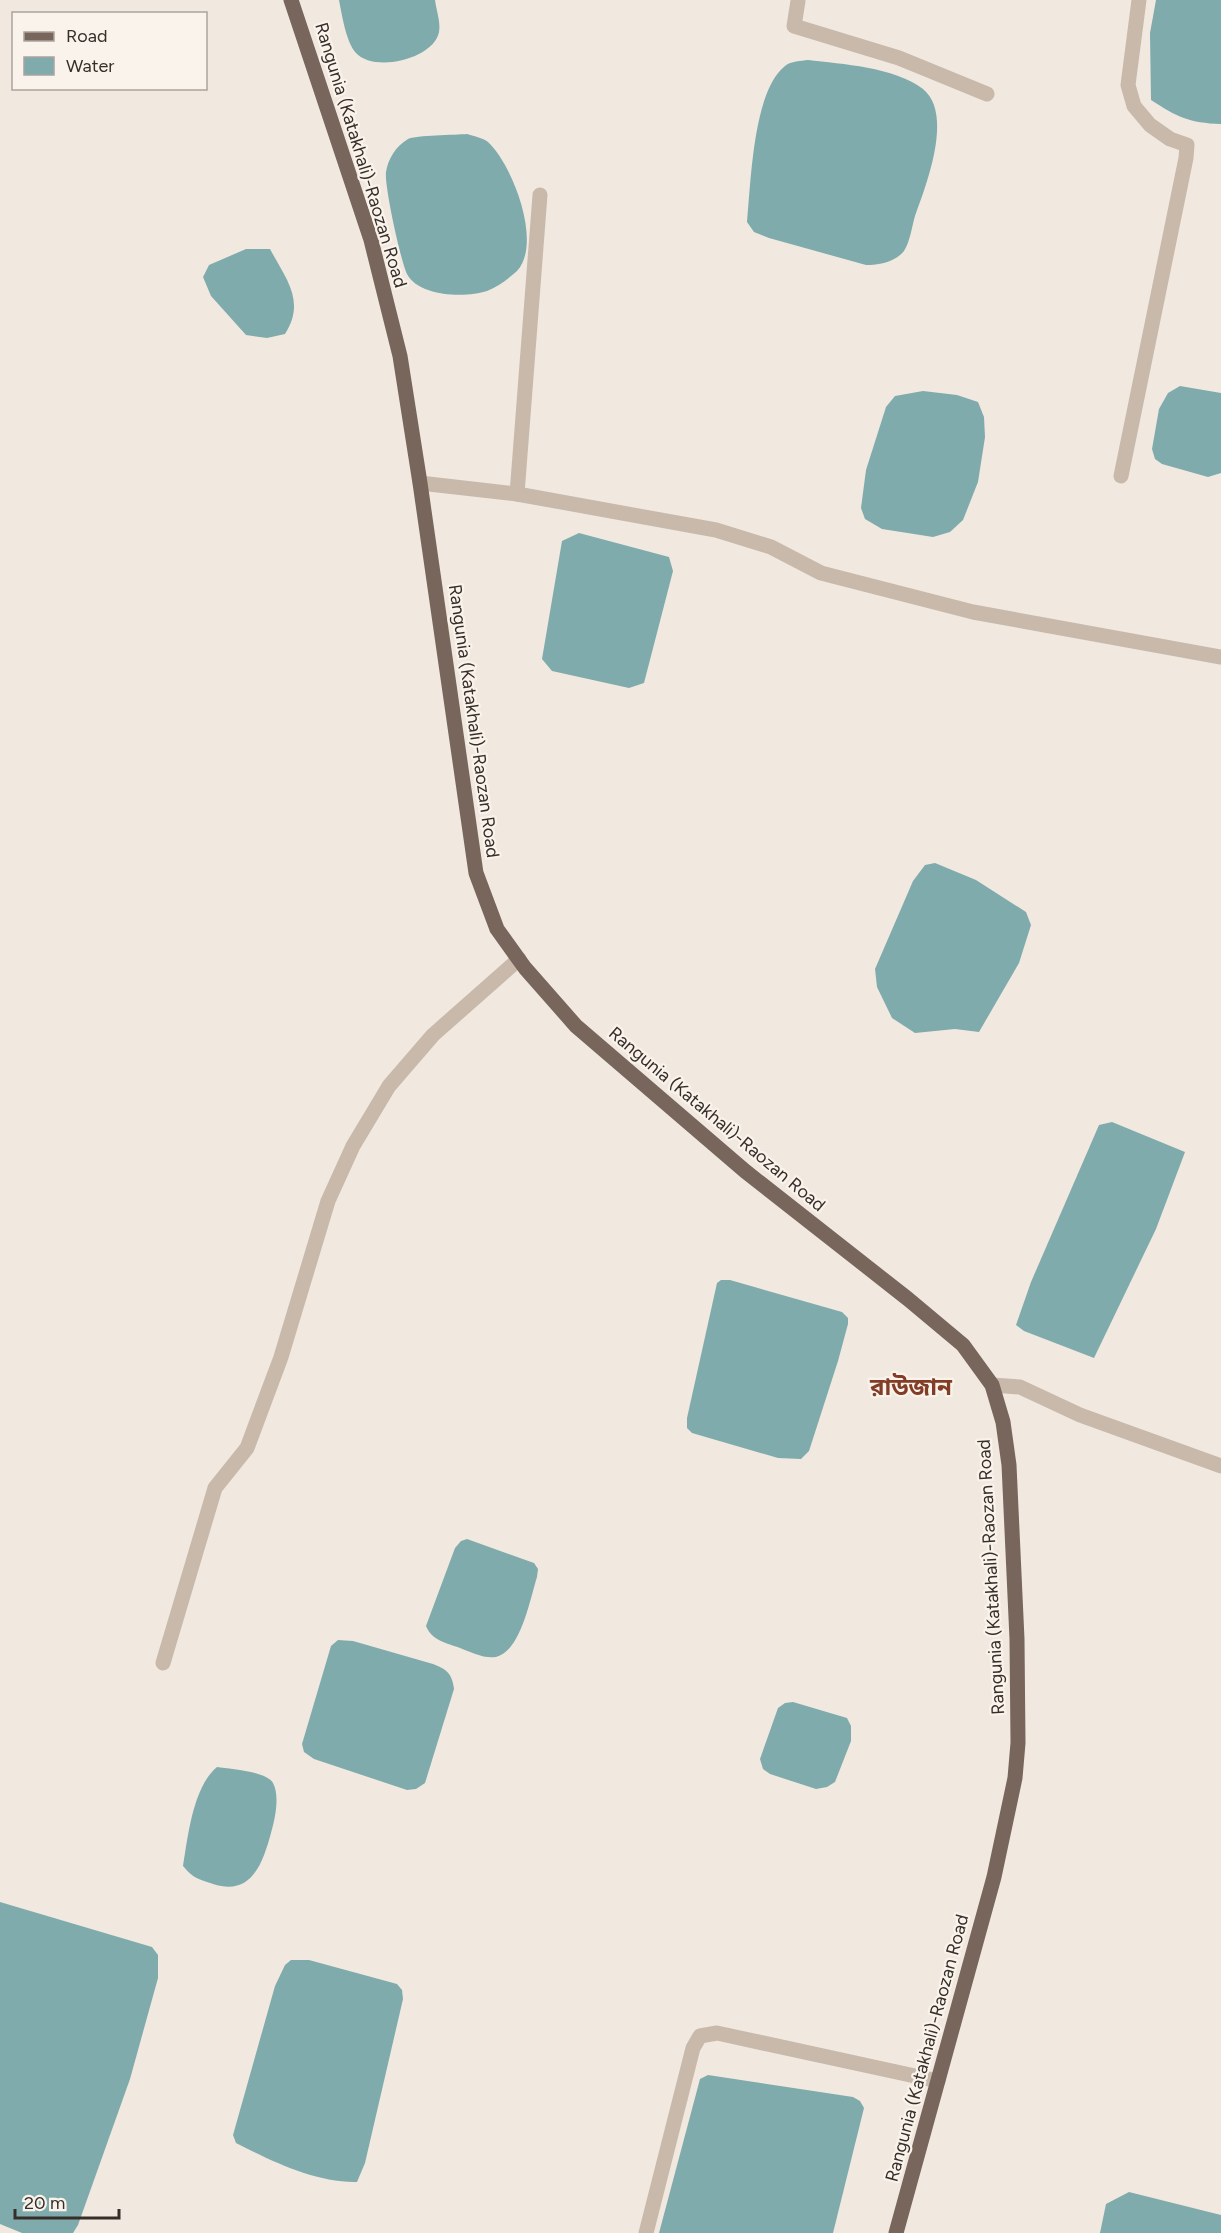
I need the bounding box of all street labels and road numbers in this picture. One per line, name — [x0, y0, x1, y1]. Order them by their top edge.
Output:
street label: Rangunia (Katakhali)-Raozan Road — [310, 20, 412, 290]
street label: Rangunia (Katakhali)-Raozan Road — [444, 583, 504, 859]
street label: Rangunia (Katakhali)-Raozan Road — [604, 1022, 830, 1216]
street label: Rangunia (Katakhali)-Raozan Road — [973, 1439, 1009, 1715]
street label: Rangunia (Katakhali)-Raozan Road — [881, 1912, 973, 2184]

